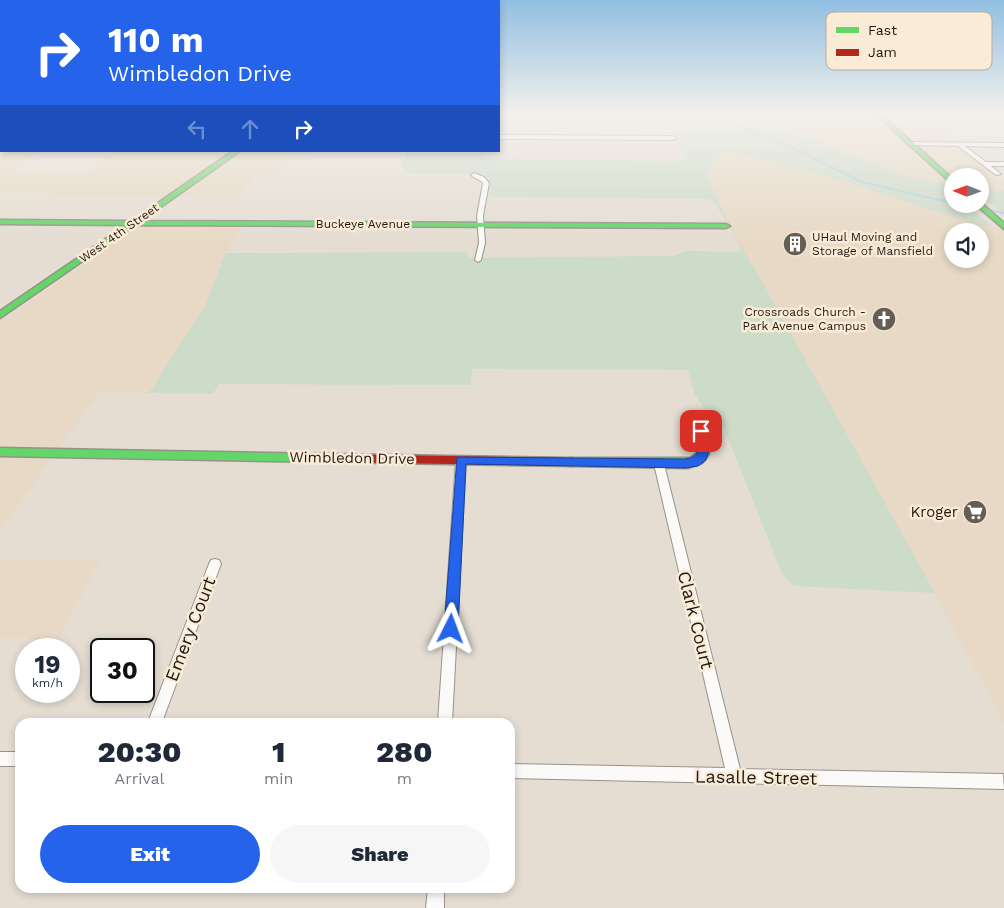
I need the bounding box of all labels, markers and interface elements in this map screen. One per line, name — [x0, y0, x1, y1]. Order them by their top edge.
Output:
legend — [826, 12, 992, 70]
text: 110 m — [108, 19, 204, 61]
icon: right — [25, 20, 90, 85]
text: Fast — [868, 22, 897, 38]
text: Jam — [868, 44, 897, 60]
text: Wimbledon Drive — [108, 61, 292, 86]
icon: left — [183, 115, 211, 143]
icon: ahead — [236, 115, 264, 143]
icon: right — [289, 115, 317, 143]
north arrow — [944, 168, 989, 212]
map controls — [944, 168, 989, 268]
street label: West 4th Street — [77, 200, 161, 266]
street label: Buckeye Avenue — [316, 217, 410, 231]
button: sound — [944, 223, 989, 268]
place label: UHaul Moving and Storage of Mansfield — [812, 230, 933, 258]
building icon: UHaul Moving and Storage of Mansfield — [782, 231, 808, 257]
place label: Crossroads Church - Park Avenue Campus — [743, 305, 866, 333]
church icon: Crossroads Church - Park Avenue Campus — [871, 306, 897, 332]
pin — [680, 410, 722, 452]
icon: arrive — [687, 417, 715, 445]
street label: Wimbledon Drive — [289, 448, 415, 468]
supermarket icon: Kroger — [962, 499, 988, 525]
place label: Kroger — [911, 503, 958, 521]
street label: Clark Court — [674, 569, 718, 671]
street label: Emery Court — [160, 573, 220, 684]
position arrow — [424, 602, 476, 654]
speed limit sign: 30 — [90, 638, 155, 703]
text: 19 — [34, 650, 61, 679]
text: km/h — [32, 676, 63, 690]
text: 20:30 — [97, 734, 182, 769]
text: 1 — [272, 734, 286, 769]
text: 280 — [376, 734, 433, 769]
street label: Lasalle Street — [695, 765, 818, 789]
text: Arrival — [115, 769, 165, 788]
text: min — [264, 769, 294, 788]
text: m — [397, 769, 412, 788]
button: Exit — [40, 825, 260, 883]
button: Share — [270, 825, 490, 883]

